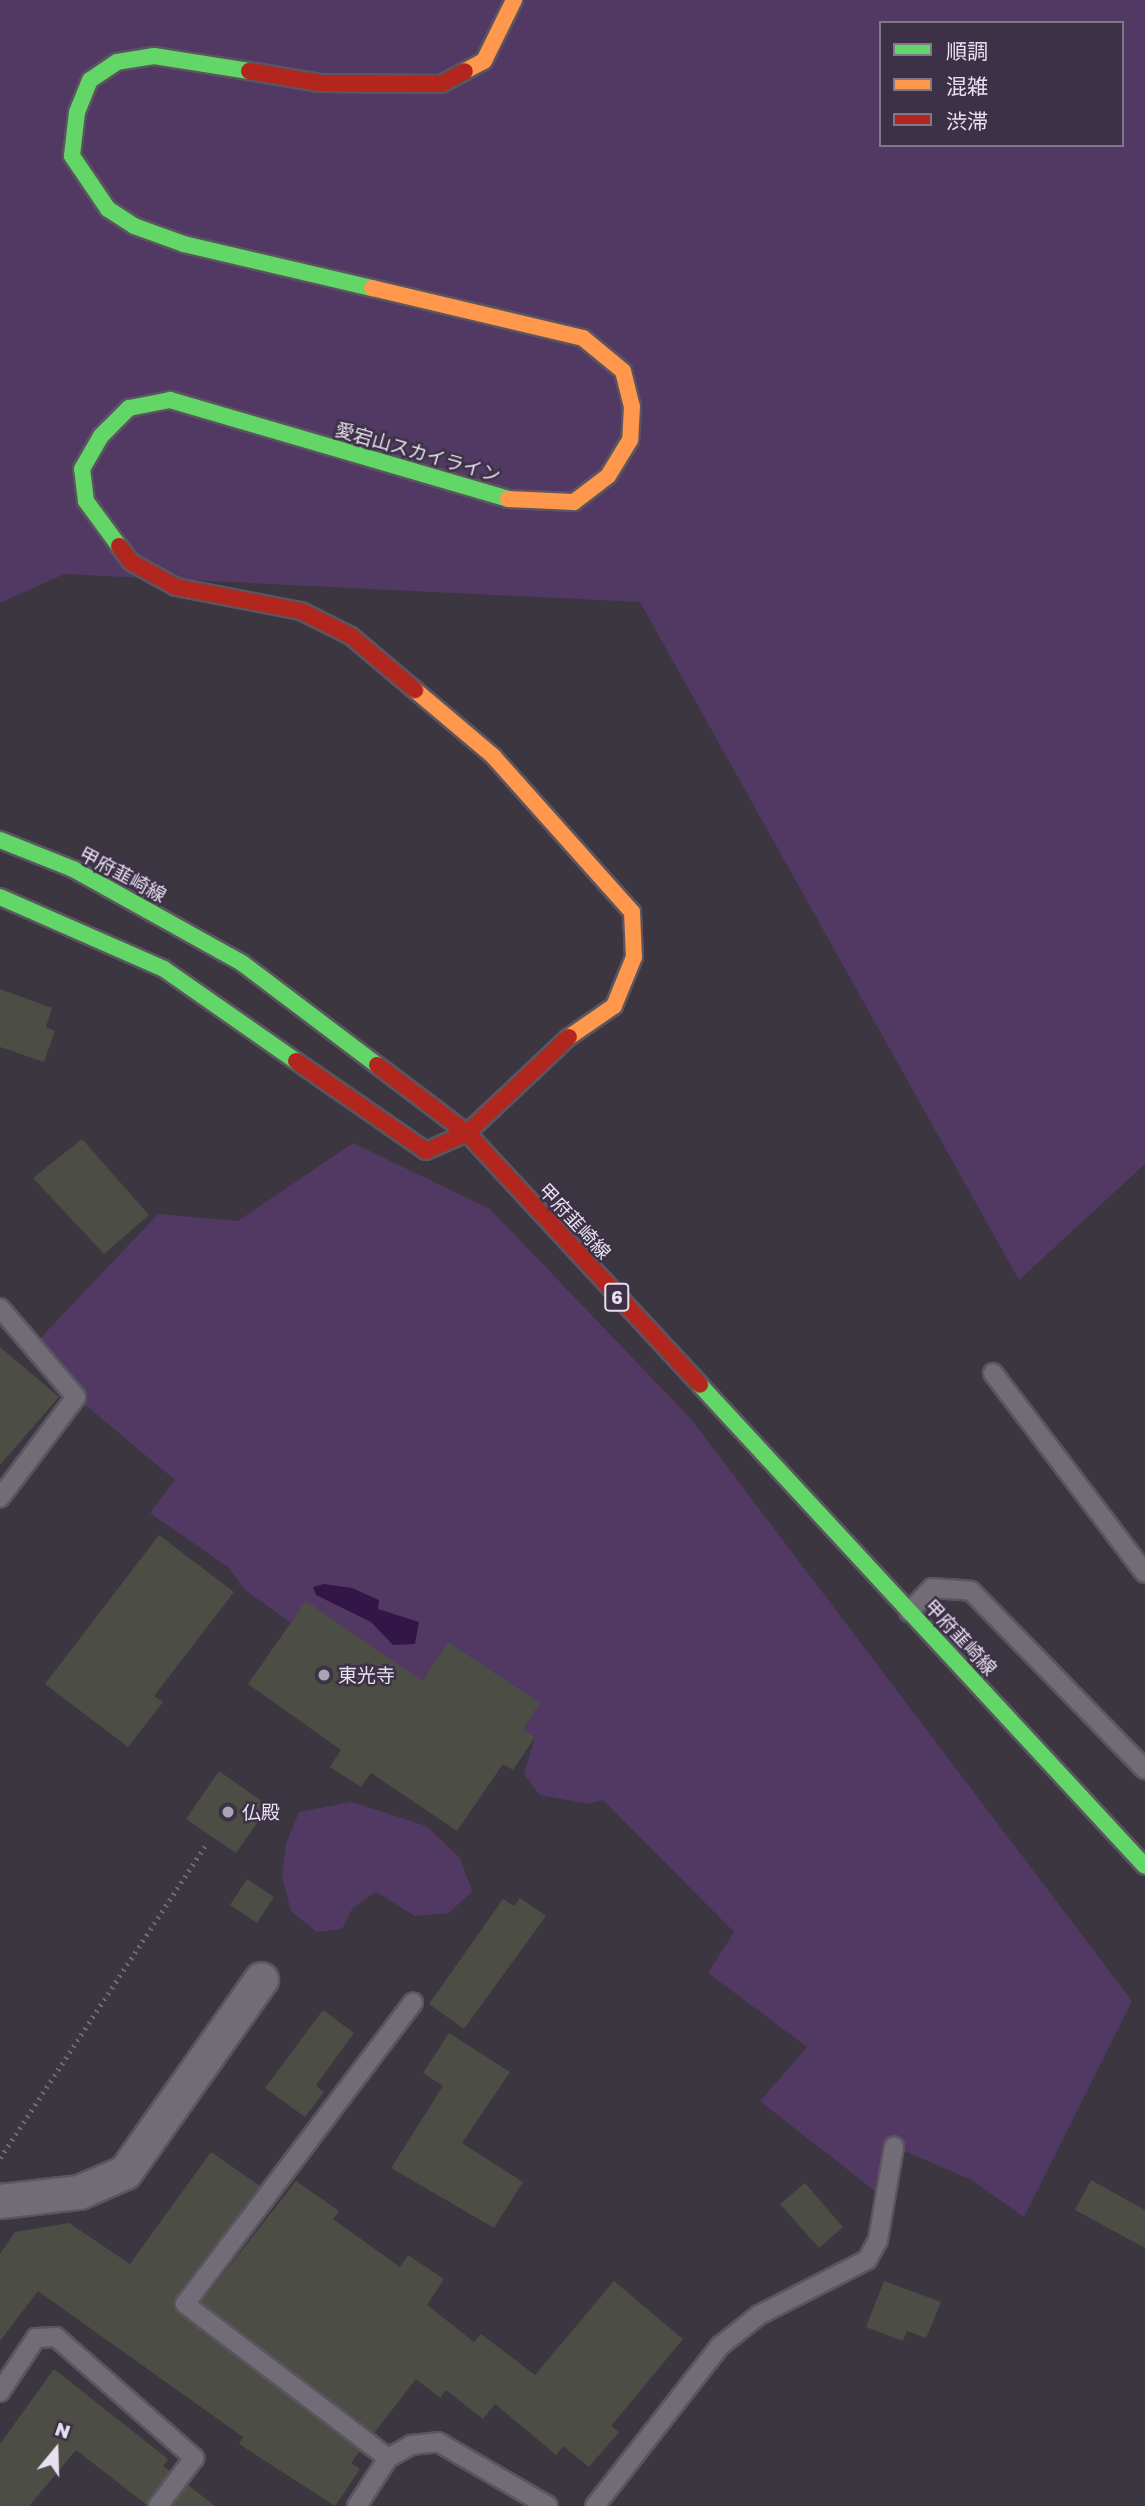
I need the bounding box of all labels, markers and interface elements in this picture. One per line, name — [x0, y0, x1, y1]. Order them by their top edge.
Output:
legend — [879, 21, 1124, 147]
text: 順調 — [946, 38, 988, 64]
text: 混雑 — [946, 73, 988, 99]
text: 渋滞 — [946, 108, 988, 134]
street label: 愛宕山スカイライン — [333, 417, 503, 487]
street label: 甲府韮崎線 — [76, 842, 170, 906]
street label: 甲府韮崎線 — [534, 1178, 616, 1264]
road number: 6 — [603, 1282, 631, 1312]
street label: 甲府韮崎線 — [920, 1594, 1002, 1680]
place label: 東光寺 — [338, 1664, 395, 1686]
marker: 東光寺 — [316, 1667, 332, 1683]
place label: 仏殿 — [242, 1801, 280, 1823]
marker: 仏殿 — [220, 1804, 236, 1820]
north arrow — [21, 2415, 91, 2485]
text: N — [52, 2416, 74, 2443]

